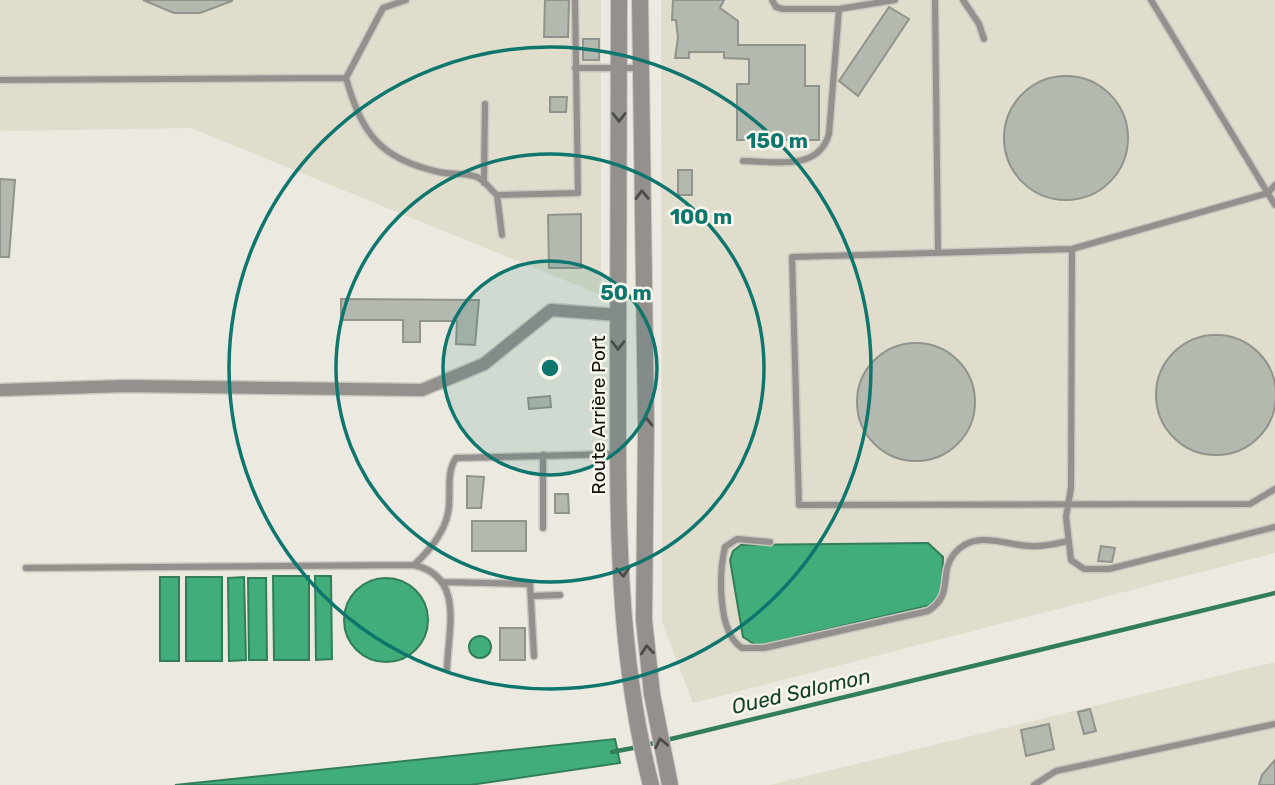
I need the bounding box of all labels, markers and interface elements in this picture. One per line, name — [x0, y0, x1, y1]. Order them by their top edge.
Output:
one-way arrow — [611, 112, 627, 123]
text: 150 m — [746, 128, 808, 153]
one-way arrow — [634, 189, 650, 200]
text: 100 m — [670, 204, 732, 229]
text: 50 m — [600, 280, 652, 305]
street label: Route Arrière Port — [587, 335, 610, 495]
one-way arrow — [611, 339, 626, 350]
centre of rings — [538, 356, 562, 380]
one-way arrow — [638, 416, 654, 427]
one-way arrow — [615, 567, 630, 578]
one-way arrow — [640, 644, 655, 655]
water label: Oued Salomon — [729, 663, 873, 719]
one-way arrow — [655, 737, 670, 749]

